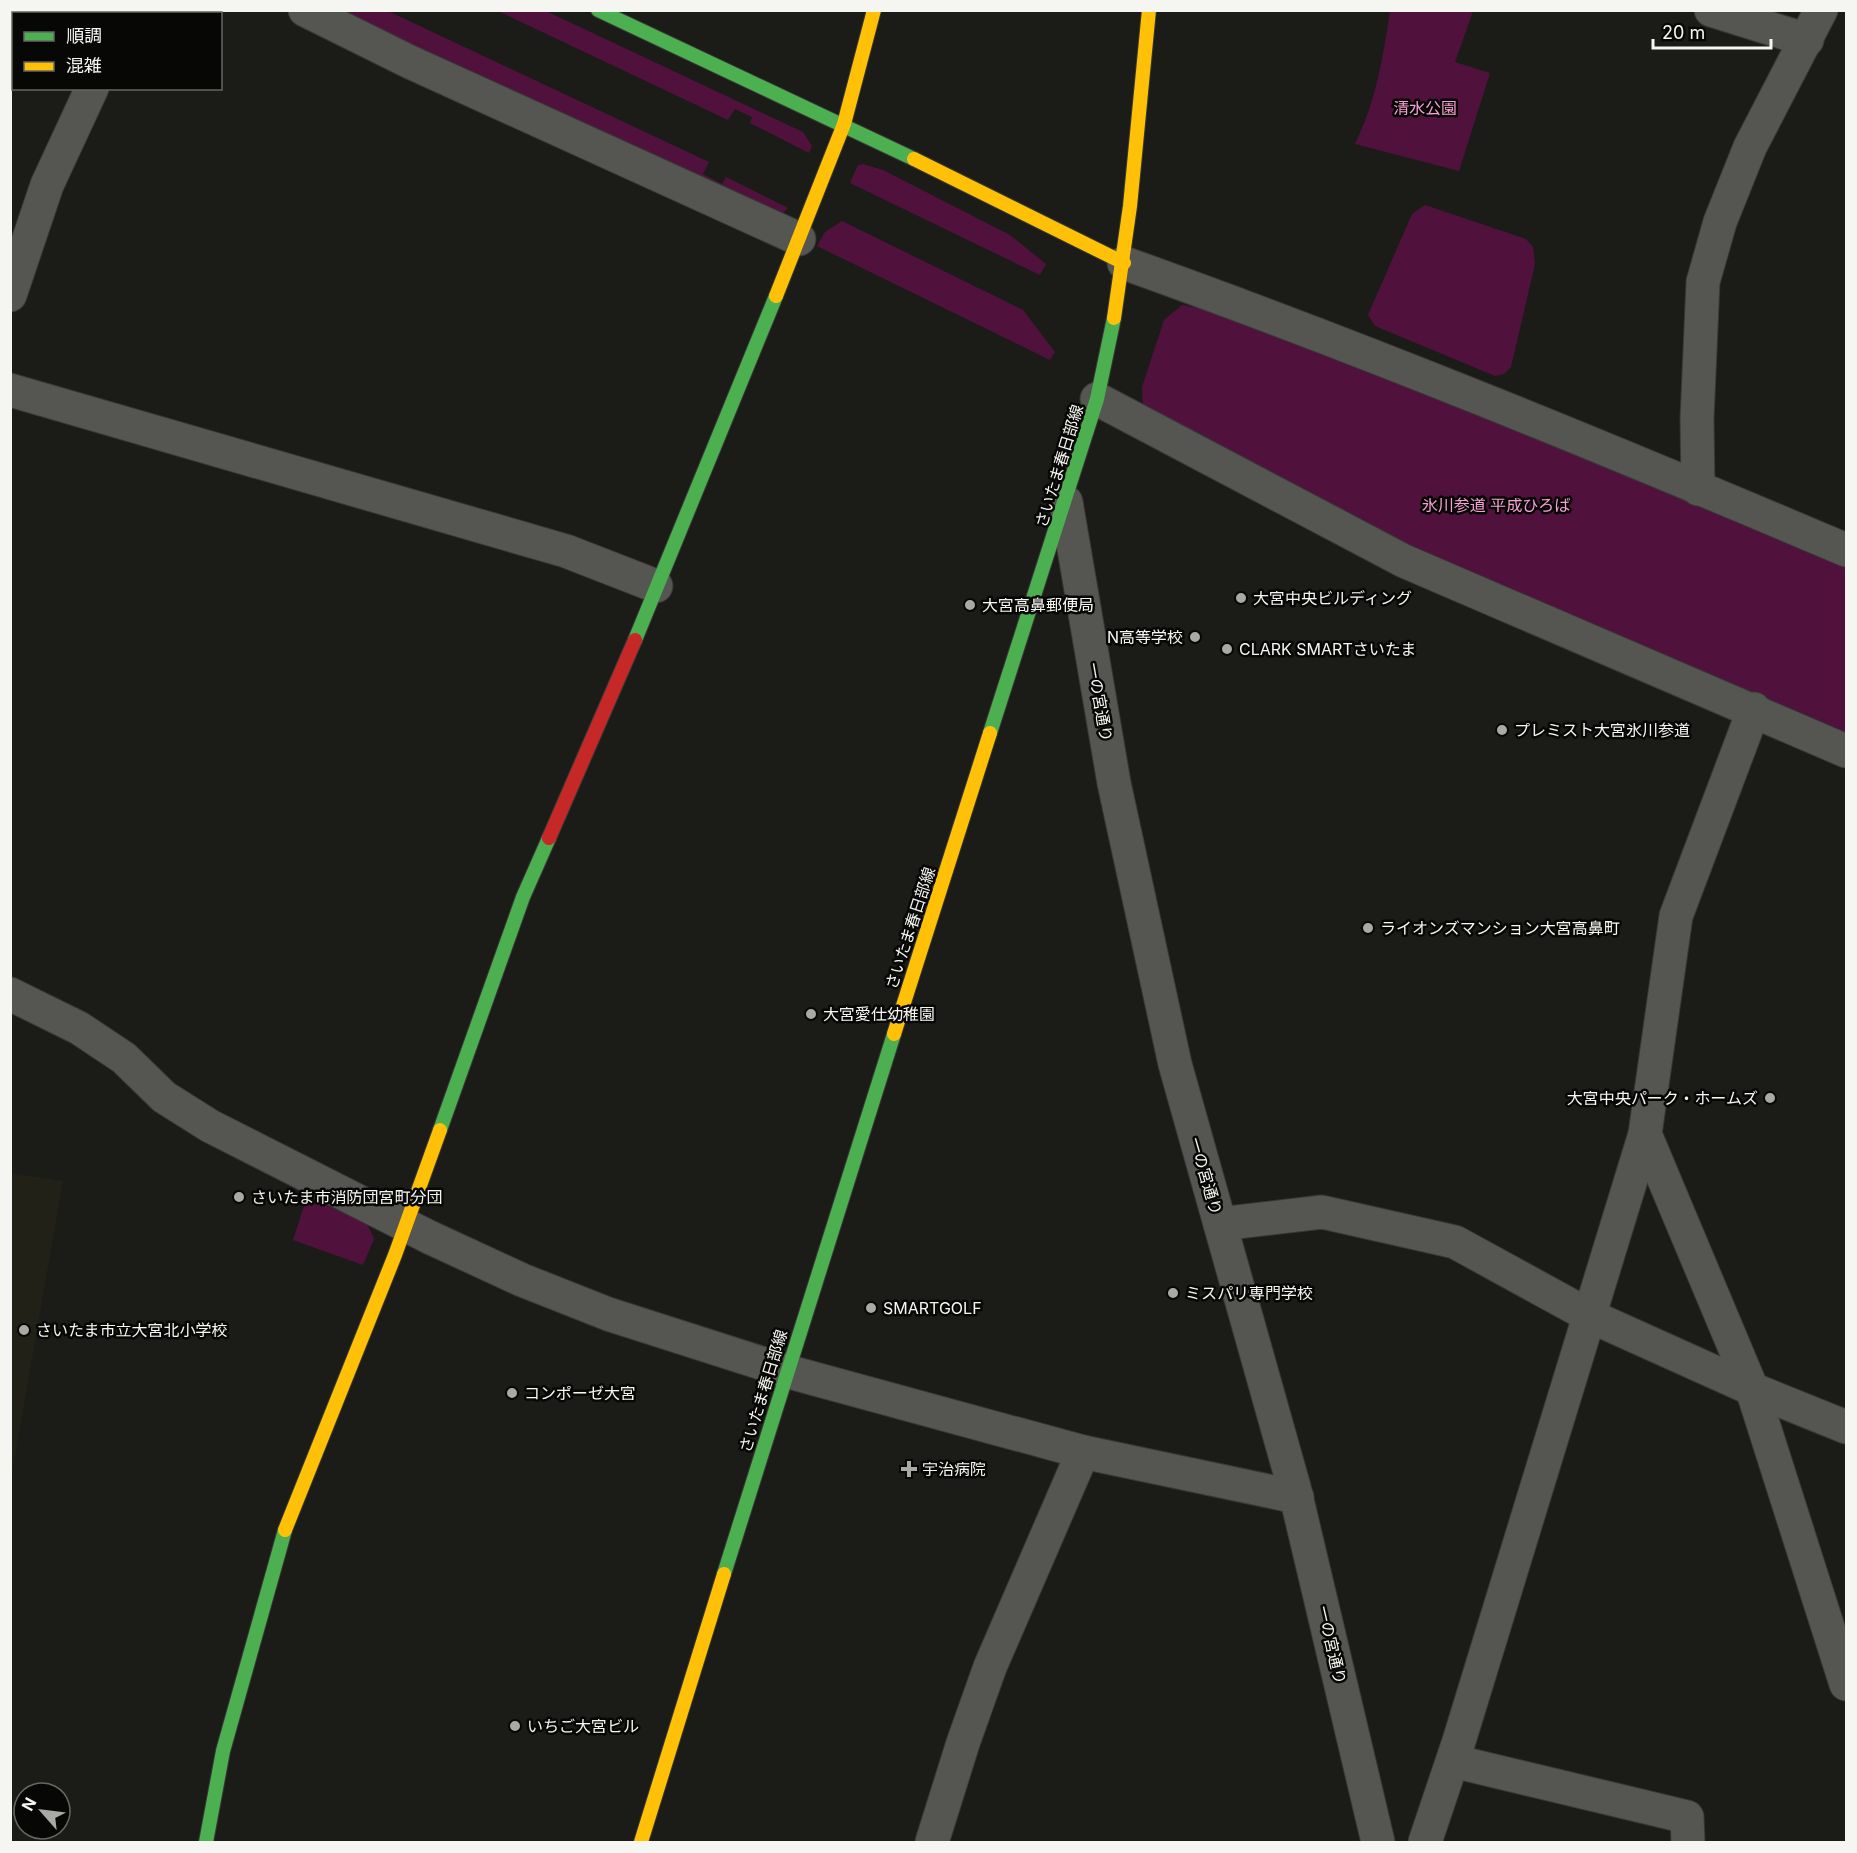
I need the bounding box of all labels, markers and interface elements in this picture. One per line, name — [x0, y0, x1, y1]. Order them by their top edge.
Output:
legend — [12, 12, 222, 90]
scale bar — [1653, 12, 1772, 50]
text: 20 m — [1662, 22, 1705, 43]
text: 順調 — [66, 25, 102, 46]
text: 混雑 — [66, 55, 102, 76]
park label: 清水公園 — [1393, 98, 1457, 118]
street label: さいたま春日部線 — [1031, 402, 1087, 530]
park label: 氷川参道 平成ひろば — [1422, 495, 1570, 515]
place label: 大宮中央ビルディング — [1253, 588, 1412, 608]
marker: 大宮中央ビルディング — [1234, 591, 1248, 605]
place label: 大宮高鼻郵便局 — [982, 595, 1094, 615]
marker: 大宮高鼻郵便局 — [963, 598, 977, 612]
place label: N高等学校 — [1107, 627, 1183, 647]
marker: N高等学校 — [1188, 630, 1202, 644]
place label: CLARK SMARTさいたま — [1239, 639, 1416, 659]
marker: CLARK SMARTさいたま — [1220, 642, 1234, 656]
street label: 一の宮通り — [1083, 661, 1117, 743]
place label: プレミスト大宮氷川参道 — [1514, 720, 1690, 740]
marker: プレミスト大宮氷川参道 — [1495, 723, 1509, 737]
street label: さいたま春日部線 — [881, 864, 939, 992]
place label: ライオンズマンション大宮高鼻町 — [1380, 918, 1620, 938]
marker: ライオンズマンション大宮高鼻町 — [1361, 921, 1375, 935]
place label: 大宮愛仕幼稚園 — [823, 1004, 935, 1024]
marker: 大宮愛仕幼稚園 — [804, 1007, 818, 1021]
place label: 大宮中央パーク・ホームズ — [1567, 1088, 1758, 1108]
marker: 大宮中央パーク・ホームズ — [1763, 1091, 1777, 1105]
street label: 一の宮通り — [1185, 1135, 1227, 1217]
place label: さいたま市消防団宮町分団 — [251, 1187, 443, 1207]
marker: さいたま市消防団宮町分団 — [232, 1190, 246, 1204]
place label: ミスパリ専門学校 — [1185, 1283, 1313, 1303]
marker: ミスパリ専門学校 — [1166, 1286, 1180, 1300]
place label: SMARTGOLF — [883, 1298, 982, 1318]
marker: SMARTGOLF — [864, 1301, 878, 1315]
place label: さいたま市立大宮北小学校 — [36, 1320, 228, 1340]
marker: さいたま市立大宮北小学校 — [17, 1323, 31, 1337]
street label: さいたま春日部線 — [735, 1327, 791, 1455]
place label: コンポーゼ大宮 — [524, 1383, 636, 1403]
marker: コンポーゼ大宮 — [505, 1386, 519, 1400]
place label: 宇治病院 — [922, 1459, 986, 1479]
marker: 宇治病院 — [900, 1460, 918, 1478]
street label: 一の宮通り — [1313, 1604, 1351, 1686]
place label: いちご大宮ビル — [527, 1716, 639, 1736]
marker: いちご大宮ビル — [508, 1719, 522, 1733]
north arrow — [12, 1781, 72, 1841]
text: N — [17, 1794, 40, 1814]

